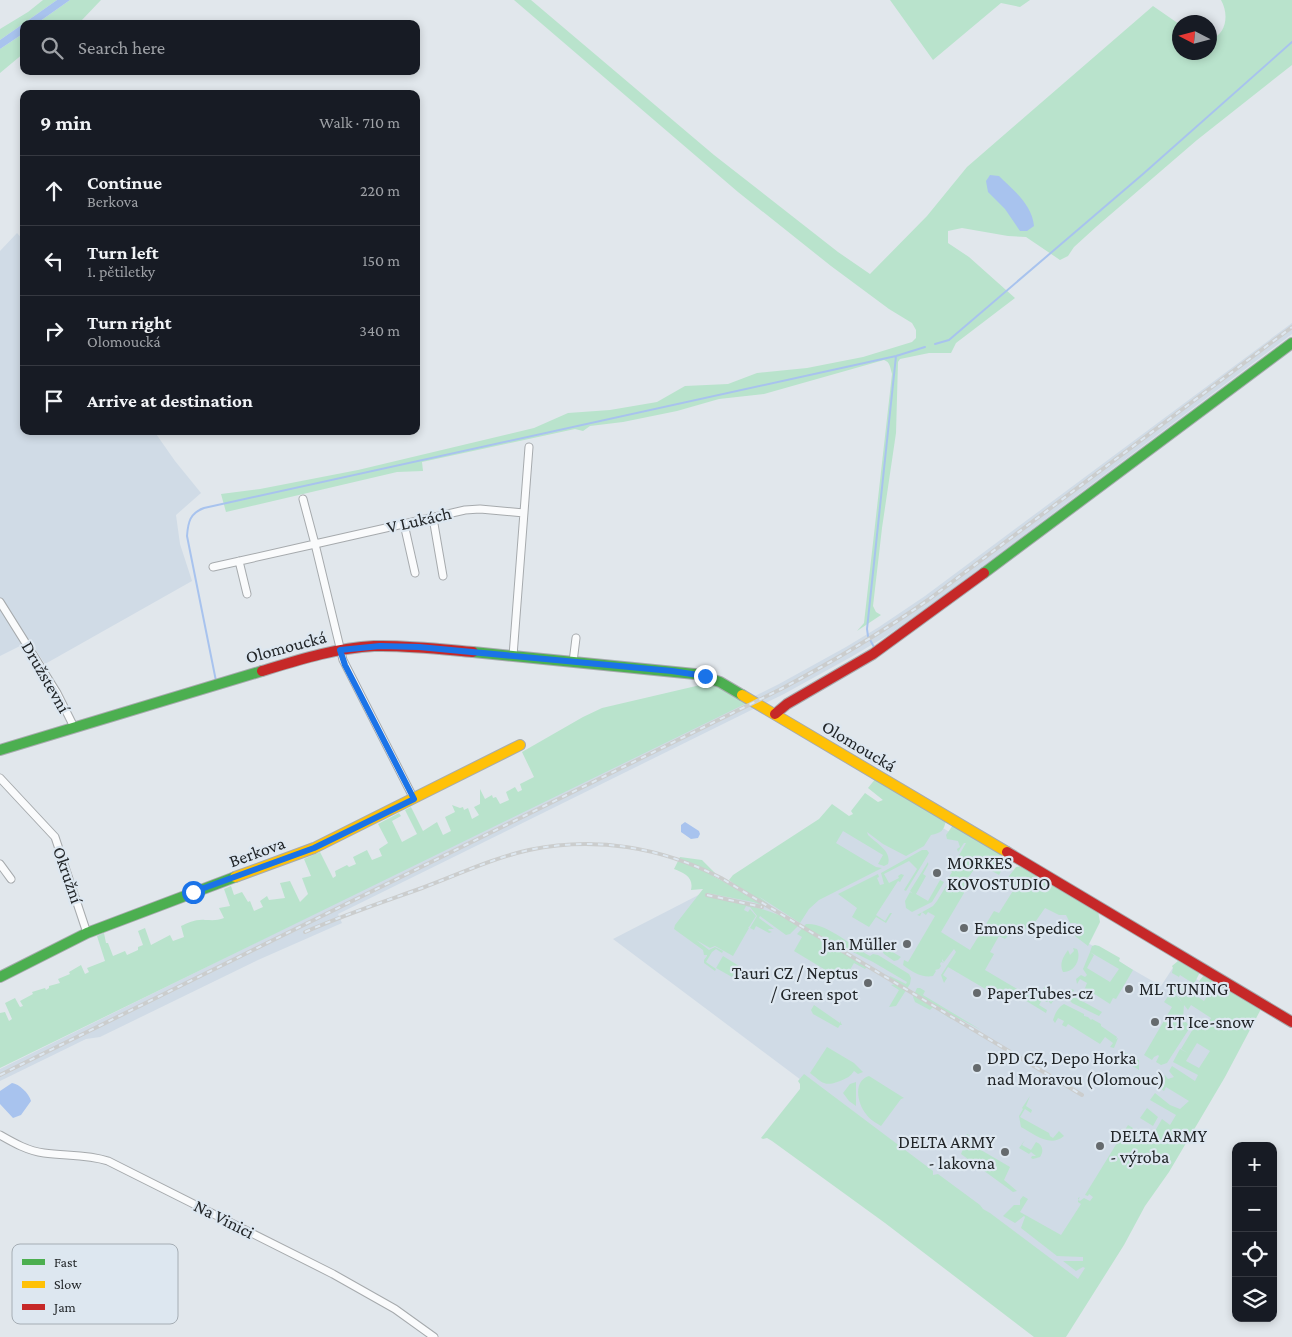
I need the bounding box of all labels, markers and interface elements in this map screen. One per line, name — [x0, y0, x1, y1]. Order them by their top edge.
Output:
north arrow — [1172, 15, 1217, 60]
search box — [20, 20, 420, 75]
icon: search — [38, 34, 66, 62]
text: Search here — [78, 37, 165, 58]
text: 9 min — [40, 111, 91, 135]
text: Walk · 710 m — [319, 114, 400, 131]
text: Continue — [87, 172, 162, 193]
icon: ahead — [40, 177, 68, 205]
text: 220 m — [360, 182, 400, 199]
text: Berkova — [87, 193, 138, 210]
text: Turn left — [87, 242, 159, 263]
icon: left — [40, 247, 68, 275]
text: 150 m — [362, 252, 400, 269]
text: 1. pětiletky — [87, 263, 155, 280]
text: Turn right — [87, 312, 172, 333]
icon: right — [40, 317, 68, 345]
text: 340 m — [359, 322, 400, 339]
text: Olomoucká — [87, 333, 161, 350]
icon: arrive — [40, 387, 68, 415]
text: Arrive at destination — [87, 390, 253, 411]
street label: V Lukách — [385, 503, 454, 537]
street label: Olomoucká — [243, 627, 329, 667]
street label: Družstevní — [18, 638, 75, 717]
route end — [694, 665, 717, 688]
street label: Olomoucká — [818, 716, 900, 776]
street label: Berkova — [226, 833, 288, 871]
street label: Okružní — [49, 844, 87, 907]
place label: MORKES KOVOSTUDIO — [947, 853, 1050, 894]
marker: MORKES KOVOSTUDIO — [931, 867, 943, 879]
route start — [182, 881, 205, 904]
place label: Emons Spedice — [974, 918, 1083, 938]
marker: Emons Spedice — [958, 922, 970, 934]
place label: Jan Müller — [820, 934, 898, 954]
marker: Jan Müller — [901, 938, 913, 950]
place label: Tauri CZ / Neptus / Green spot — [732, 963, 859, 1004]
marker: Tauri CZ / Neptus / Green spot — [862, 977, 874, 989]
place label: ML TUNING — [1139, 979, 1228, 999]
place label: PaperTubes-cz — [987, 983, 1094, 1003]
marker: ML TUNING — [1123, 983, 1135, 995]
marker: PaperTubes-cz — [971, 987, 983, 999]
place label: TT Ice-snow — [1165, 1012, 1255, 1032]
marker: TT Ice-snow — [1149, 1016, 1161, 1028]
place label: DPD CZ, Depo Horka nad Moravou (Olomouc) — [987, 1048, 1165, 1090]
marker: DPD CZ, Depo Horka nad Moravou (Olomouc) — [971, 1062, 983, 1074]
place label: DELTA ARMY - výroba — [1110, 1126, 1208, 1167]
place label: DELTA ARMY - lakovna — [898, 1132, 995, 1173]
marker: DELTA ARMY - výroba — [1094, 1140, 1106, 1152]
map controls — [1232, 1142, 1277, 1322]
button: + — [1232, 1142, 1277, 1187]
marker: DELTA ARMY - lakovna — [999, 1146, 1011, 1158]
button: − — [1232, 1187, 1277, 1232]
street label: Na Vinici — [191, 1195, 258, 1243]
button: locate — [1232, 1232, 1277, 1277]
legend — [12, 1244, 178, 1324]
text: Fast — [54, 1254, 78, 1270]
text: Slow — [54, 1276, 82, 1292]
button: layers — [1232, 1277, 1277, 1322]
text: Jam — [52, 1299, 76, 1315]

